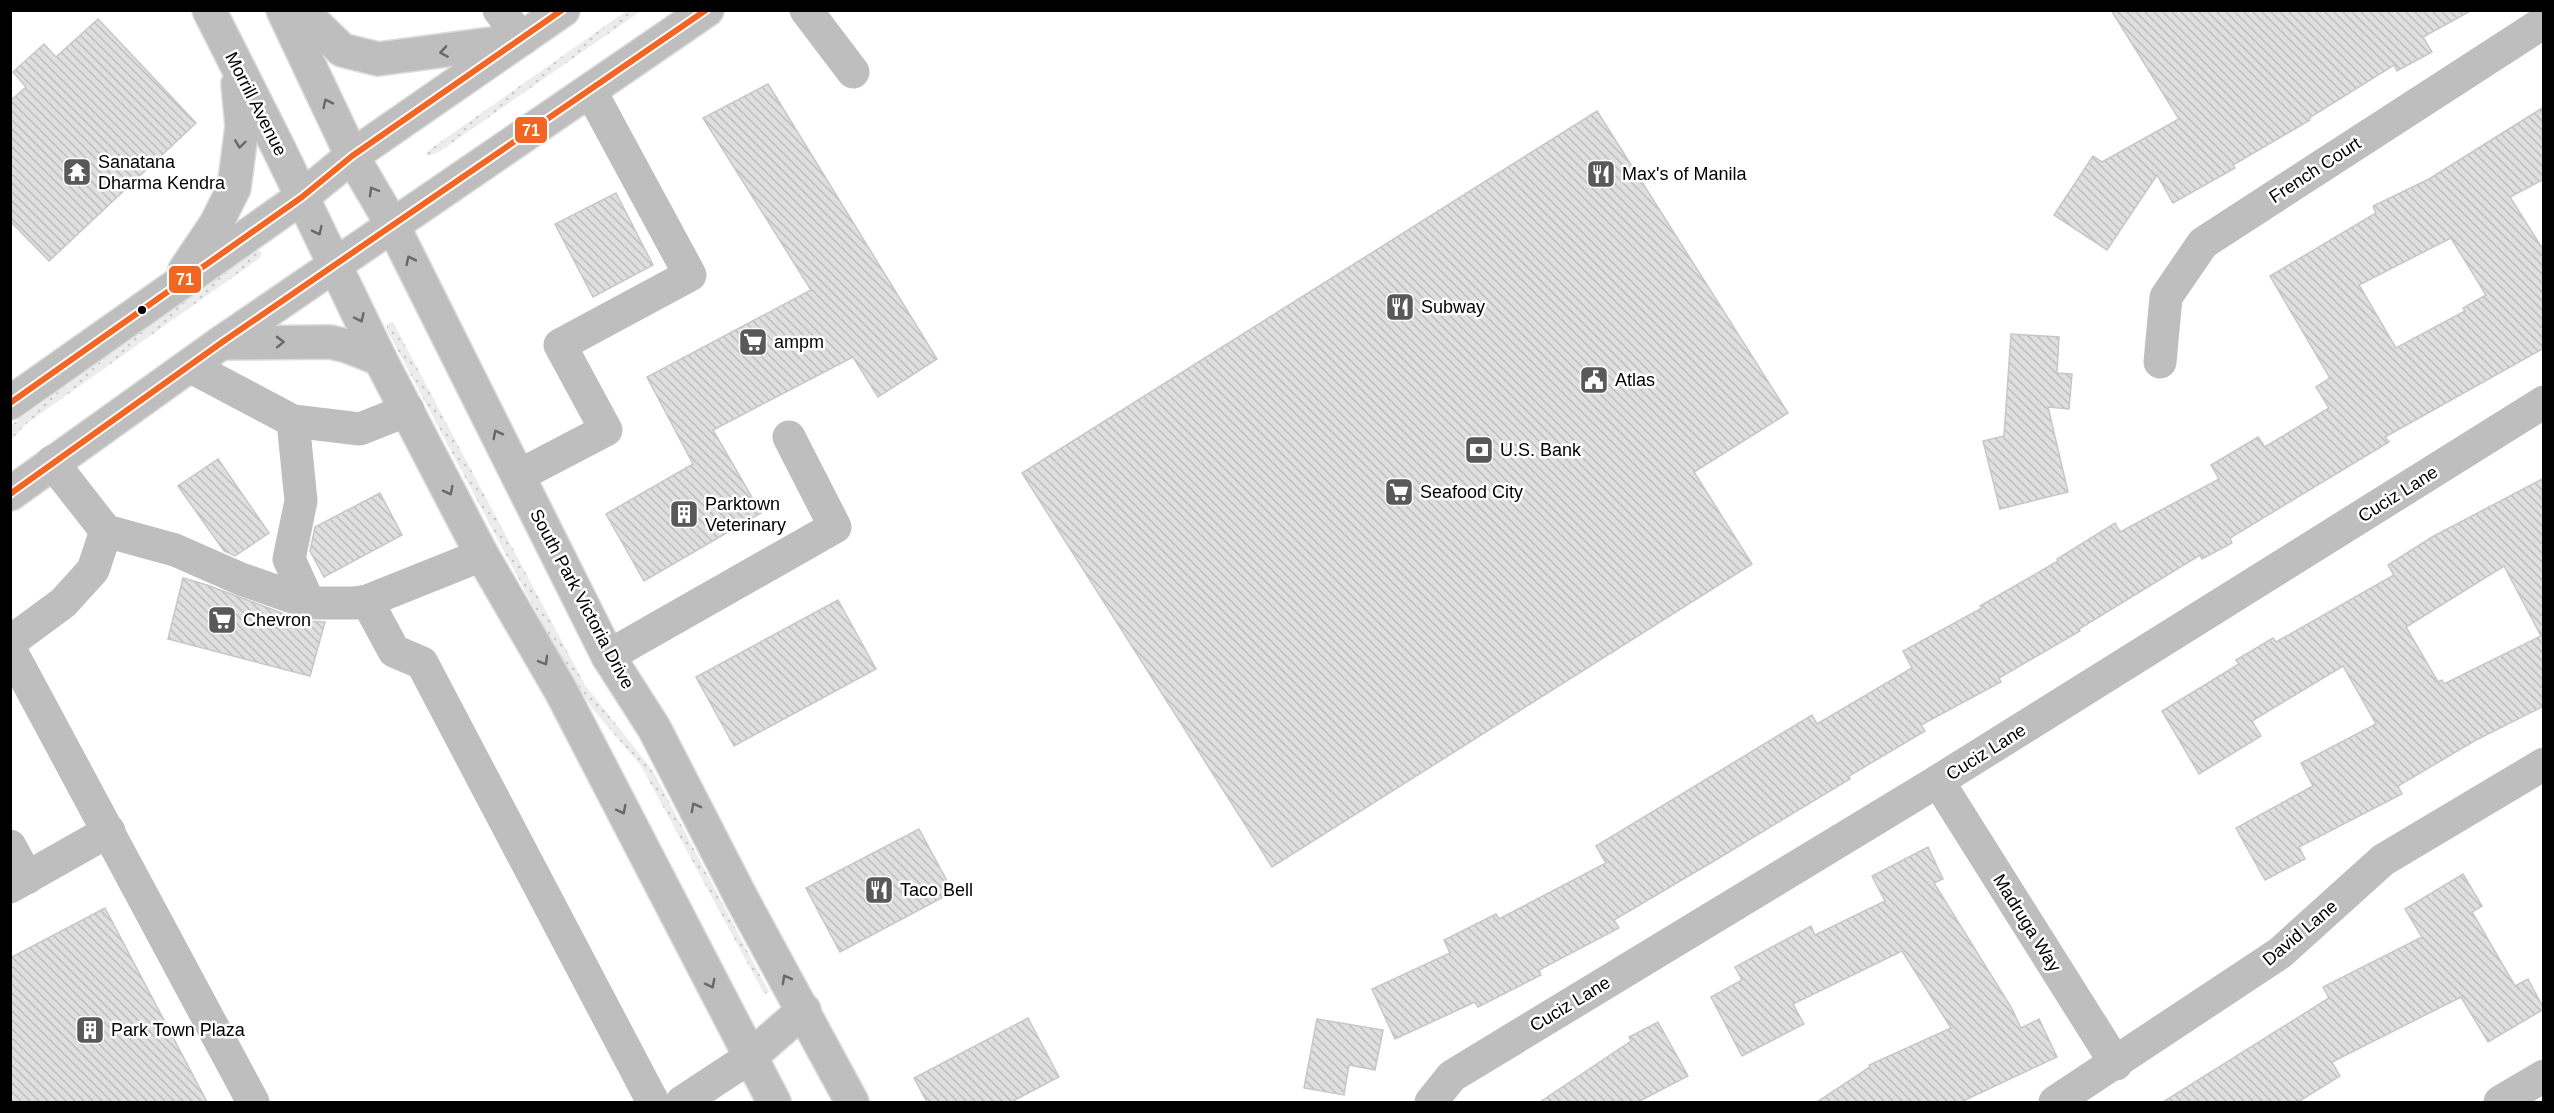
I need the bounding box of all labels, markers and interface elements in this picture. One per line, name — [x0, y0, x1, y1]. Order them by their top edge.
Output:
one-way arrow — [439, 45, 448, 57]
street label: Morrill Avenue — [221, 49, 291, 159]
one-way arrow — [323, 98, 335, 109]
line badge: 71 — [514, 116, 548, 144]
text: 71 — [522, 122, 540, 139]
street label: French Court — [2266, 133, 2364, 207]
one-way arrow — [234, 139, 247, 148]
place label: Sanatana Dharma Kendra — [98, 152, 226, 193]
temple icon: Sanatana Dharma Kendra — [61, 156, 93, 188]
restaurant icon: Max's of Manila — [1585, 158, 1617, 190]
place label: Max's of Manila — [1622, 164, 1747, 184]
one-way arrow — [368, 187, 380, 197]
one-way arrow — [311, 224, 323, 235]
one-way arrow — [406, 256, 417, 267]
line badge: 71 — [168, 265, 202, 294]
text: 71 — [176, 271, 194, 288]
restaurant icon: Subway — [1384, 291, 1416, 323]
place label: Subway — [1421, 297, 1485, 317]
unlabelled marker — [136, 304, 148, 316]
one-way arrow — [352, 311, 364, 322]
supermarket icon: ampm — [737, 326, 769, 358]
place label: ampm — [774, 332, 824, 352]
one-way arrow — [275, 336, 284, 348]
public building icon: Atlas — [1578, 364, 1610, 396]
place label: Atlas — [1615, 370, 1655, 390]
one-way arrow — [493, 430, 505, 441]
bank icon: U.S. Bank — [1463, 434, 1495, 466]
place label: U.S. Bank — [1500, 440, 1582, 460]
street label: Cuciz Lane — [2355, 462, 2441, 526]
supermarket icon: Seafood City — [1383, 476, 1415, 508]
place label: Seafood City — [1420, 482, 1523, 502]
one-way arrow — [442, 485, 453, 495]
place label: Parktown Veterinary — [705, 494, 786, 535]
building icon: Parktown Veterinary — [668, 498, 700, 530]
street label: South Park Victoria Drive — [526, 506, 638, 692]
supermarket icon: Chevron — [206, 604, 238, 636]
place label: Chevron — [243, 610, 311, 630]
one-way arrow — [537, 655, 548, 665]
street label: Cuciz Lane — [1943, 720, 2029, 784]
one-way arrow — [691, 802, 702, 813]
one-way arrow — [615, 804, 626, 815]
street label: Madruga Way — [1989, 870, 2065, 976]
restaurant icon: Taco Bell — [863, 874, 895, 906]
place label: Taco Bell — [900, 880, 973, 900]
street label: David Lane — [2259, 896, 2341, 970]
street label: Cuciz Lane — [1526, 972, 1614, 1036]
one-way arrow — [782, 975, 793, 985]
one-way arrow — [704, 977, 716, 988]
building icon: Park Town Plaza — [74, 1014, 106, 1046]
place label: Park Town Plaza — [111, 1020, 246, 1040]

